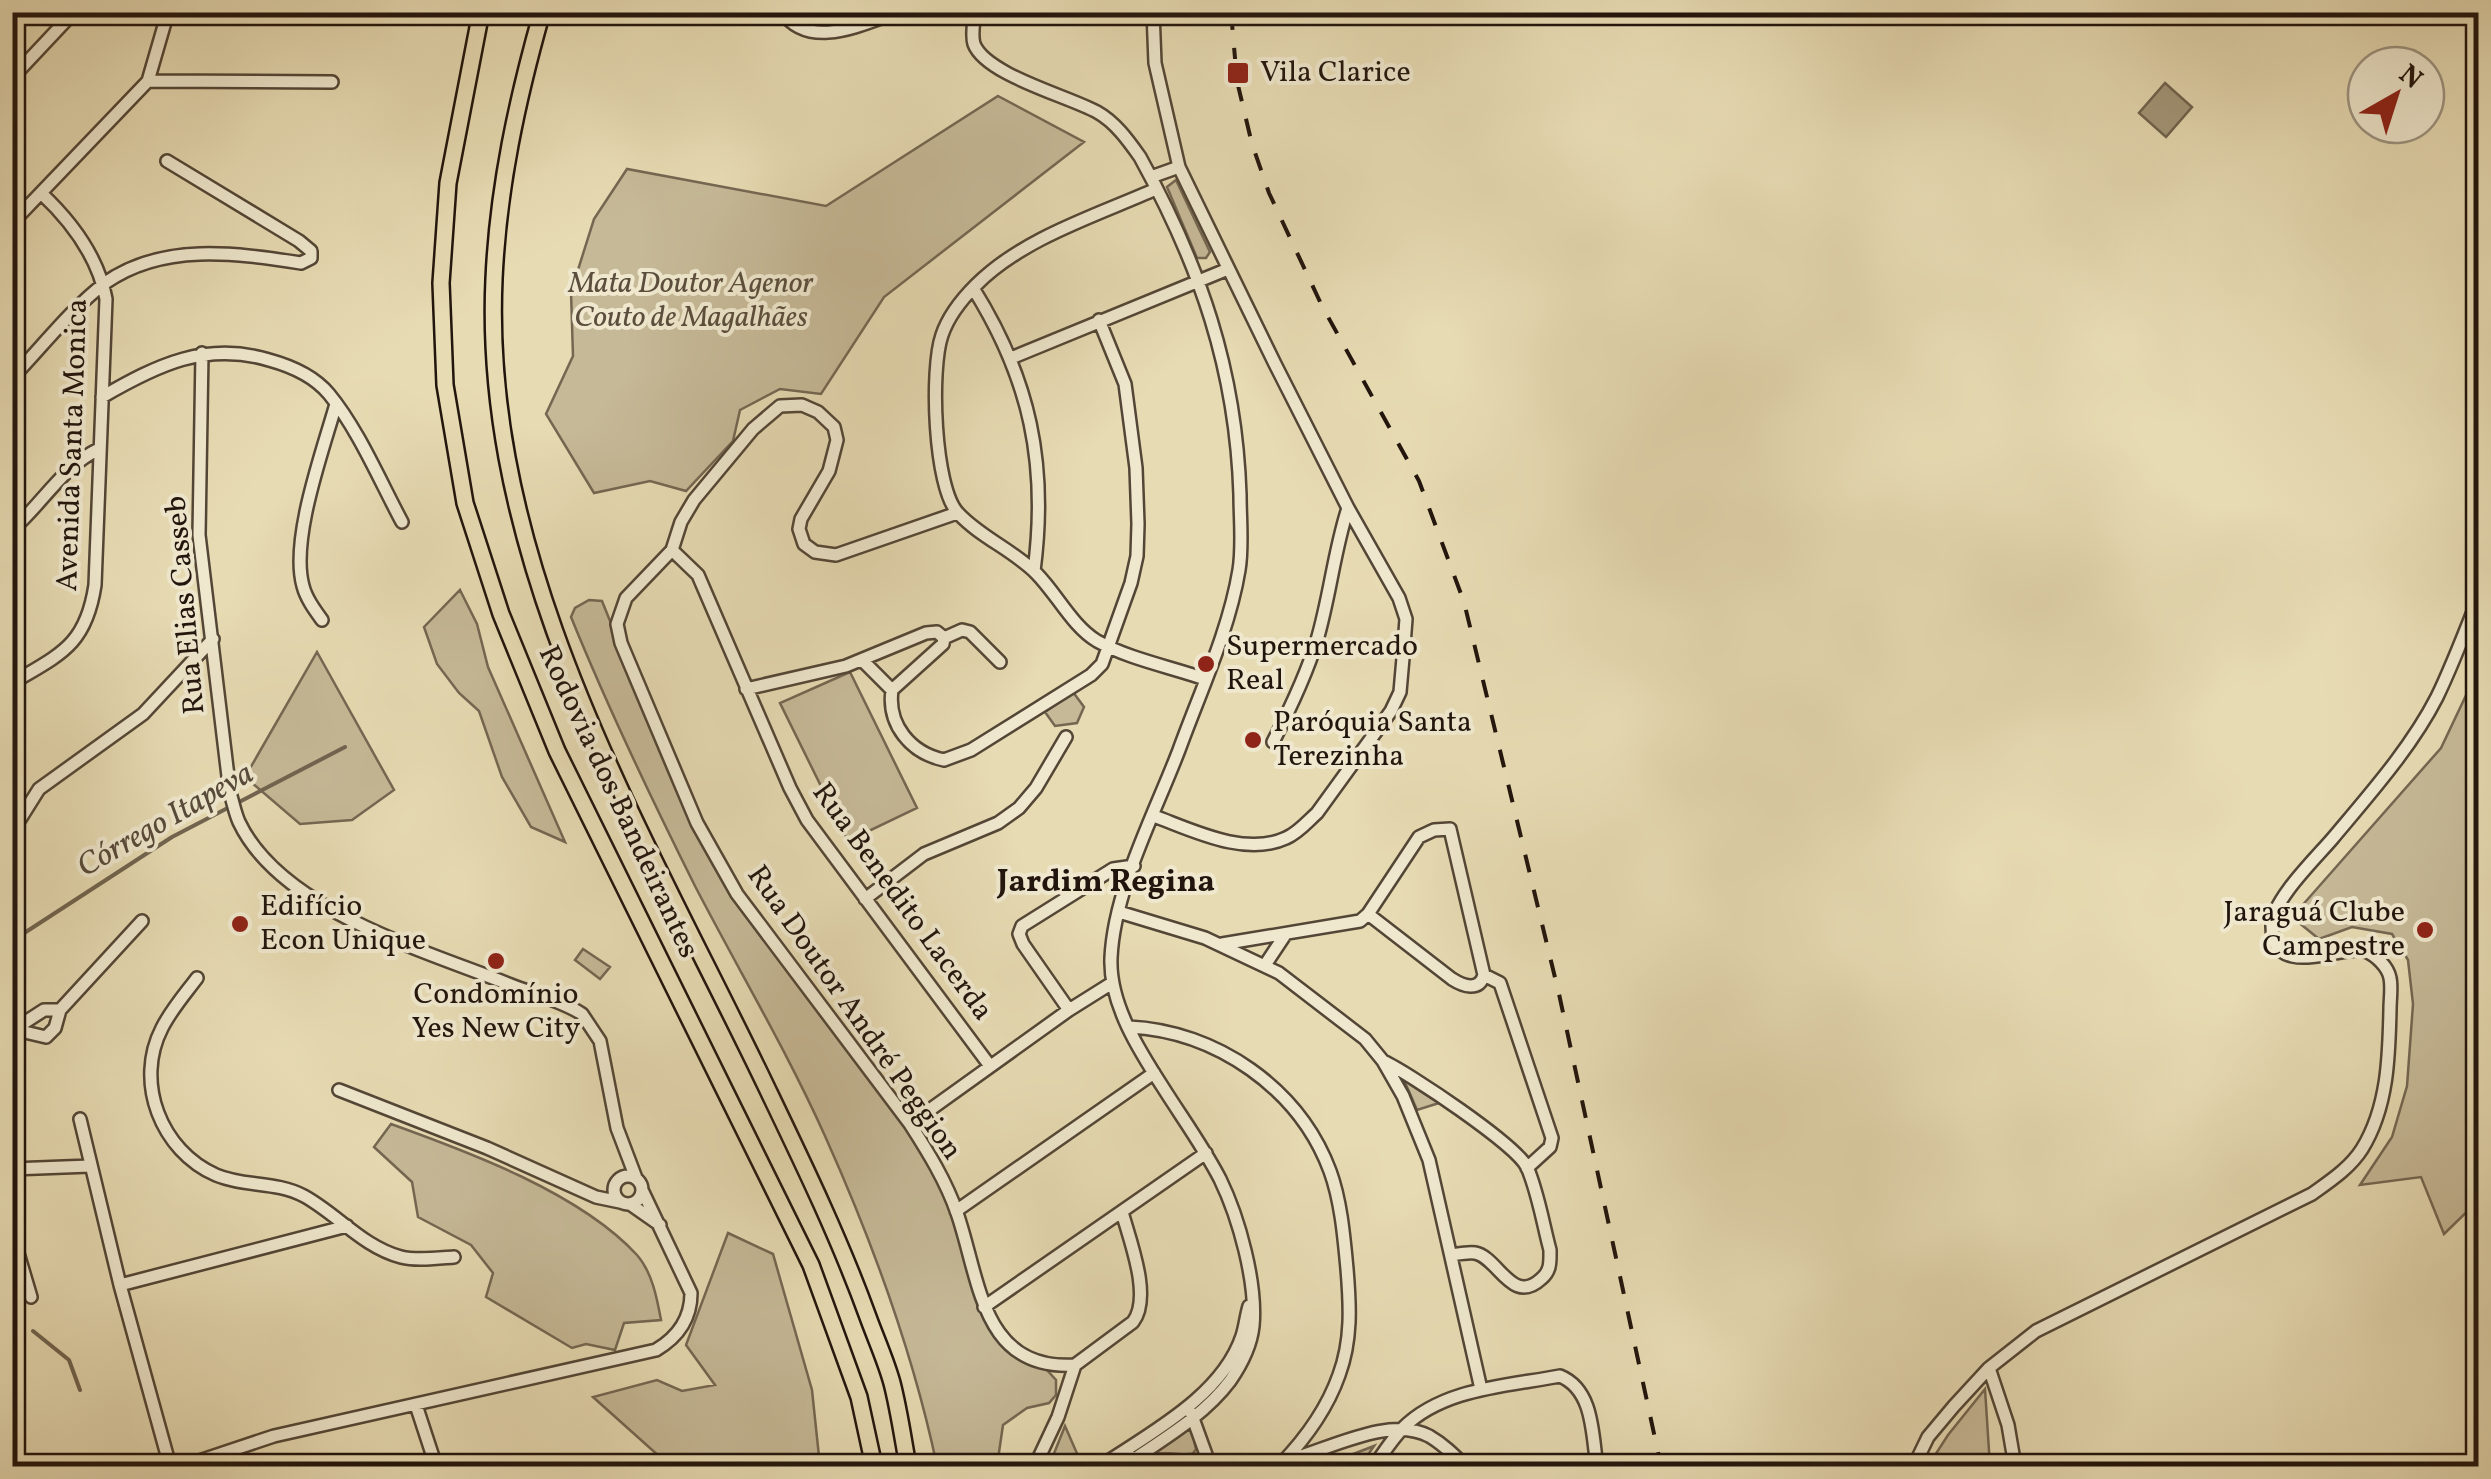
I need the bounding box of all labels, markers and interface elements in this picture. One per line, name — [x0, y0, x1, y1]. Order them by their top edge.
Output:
north arrow — [2346, 45, 2446, 145]
place label: Vila Clarice — [1260, 52, 1411, 94]
text: N — [2390, 56, 2430, 99]
marker: Vila Clarice — [1225, 60, 1251, 86]
park label: Mata Doutor Agenor Couto de Magalhães — [567, 263, 814, 339]
street label: Avenida Santa Monica — [47, 298, 99, 592]
street label: Rua Elias Casseb — [156, 494, 216, 716]
place label: Supermercado Real — [1226, 626, 1418, 702]
street label: Rodovia dos Bandeirantes — [527, 639, 709, 965]
marker: Supermercado Real — [1195, 653, 1217, 675]
place label: Paróquia Santa Terezinha — [1273, 702, 1472, 778]
marker: Paróquia Santa Terezinha — [1242, 729, 1264, 751]
water label: Córrego Itapeva — [70, 753, 262, 889]
street label: Rua Benedito Lacerda — [801, 774, 1003, 1030]
street label: Rua Doutor André Peggion — [736, 857, 972, 1169]
district label: Jardim Regina — [996, 861, 1215, 905]
place label: Edifício Econ Unique — [260, 886, 426, 962]
place label: Jaraguá Clube Campestre — [2223, 892, 2405, 968]
marker: Edifício Econ Unique — [229, 913, 251, 935]
marker: Jaraguá Clube Campestre — [2414, 919, 2436, 941]
marker: Condomínio Yes New City — [485, 950, 507, 972]
place label: Condomínio Yes New City — [411, 974, 581, 1050]

